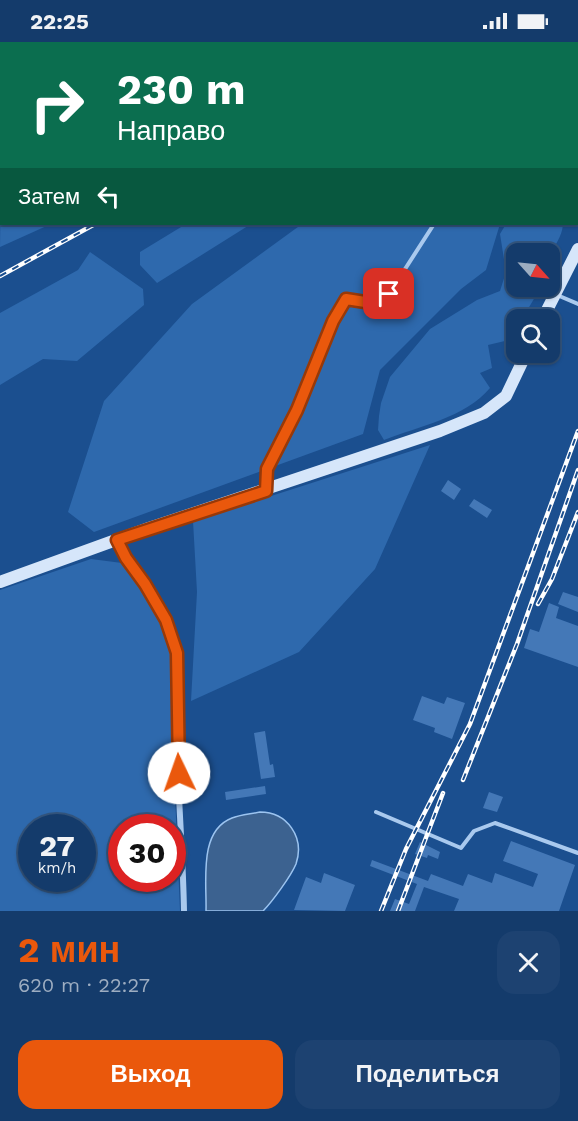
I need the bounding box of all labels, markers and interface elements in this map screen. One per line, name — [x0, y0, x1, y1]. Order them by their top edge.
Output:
text: 22:25 — [30, 9, 89, 34]
text: 230 m — [117, 65, 246, 114]
icon: right — [18, 66, 96, 144]
text: Направо — [117, 115, 225, 147]
icon: left — [92, 180, 125, 213]
text: Затем — [18, 184, 80, 209]
north arrow — [506, 243, 560, 297]
map controls — [506, 243, 560, 363]
pin — [363, 268, 414, 319]
icon: arrive — [372, 277, 405, 310]
button: search — [506, 309, 560, 363]
position arrow — [147, 741, 211, 805]
speed limit sign: 30 — [108, 814, 186, 892]
text: 27 — [39, 828, 75, 863]
text: km/h — [38, 859, 76, 877]
text: 2 мин — [18, 929, 120, 971]
button: close — [497, 931, 560, 994]
text: 620 m · 22:27 — [18, 973, 150, 997]
button: Выход — [18, 1040, 283, 1109]
button: Поделиться — [295, 1040, 560, 1109]

